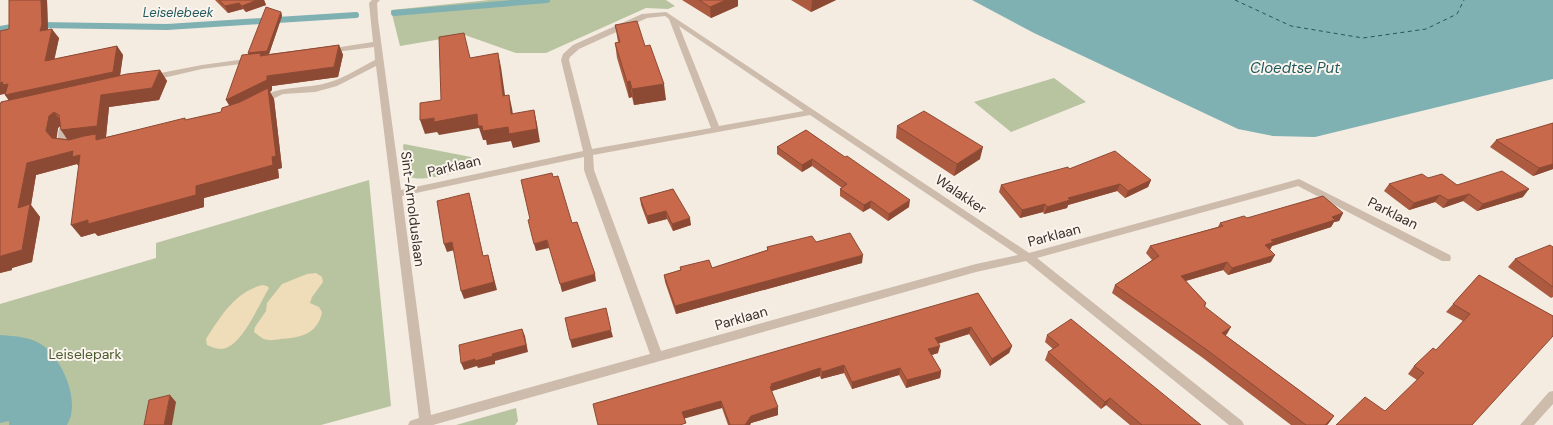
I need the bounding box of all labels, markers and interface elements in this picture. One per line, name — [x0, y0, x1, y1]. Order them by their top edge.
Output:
water label: Leiselebeek — [143, 4, 214, 21]
water label: Cloedtse Put — [1250, 58, 1340, 78]
street label: Sint-Arnolduslaan — [397, 150, 429, 268]
street label: Parklaan — [426, 151, 482, 181]
street label: Walakker — [932, 170, 990, 218]
street label: Parklaan — [1365, 193, 1421, 233]
street label: Parklaan — [1026, 219, 1082, 251]
street label: Parklaan — [713, 302, 769, 334]
park label: Leiselepark — [48, 345, 122, 363]

